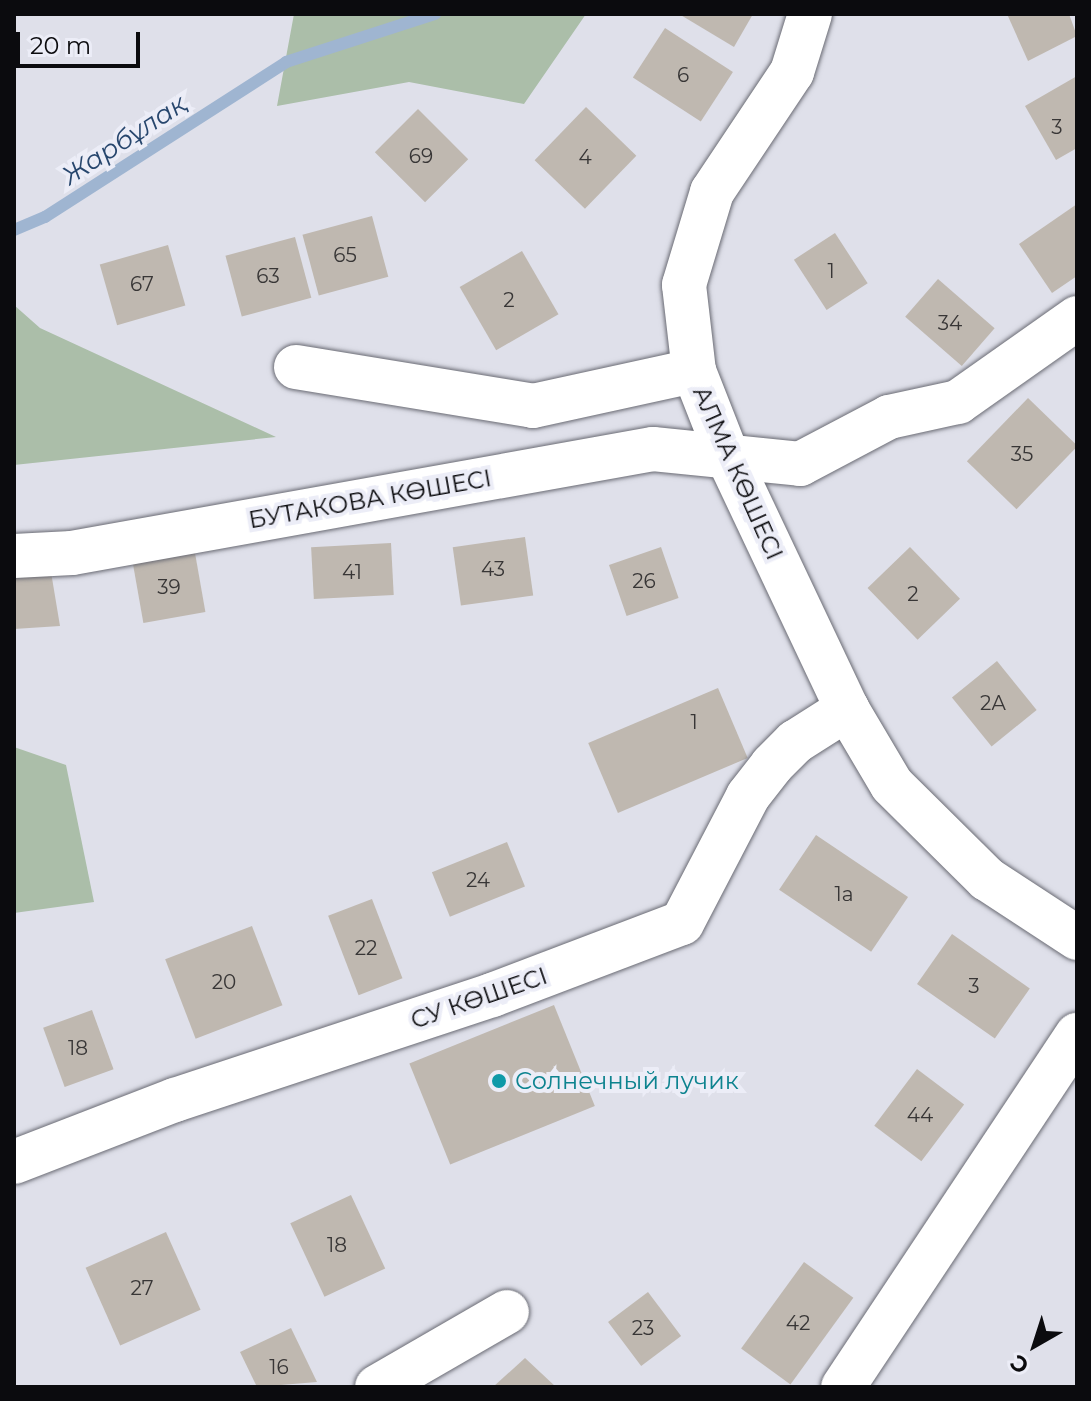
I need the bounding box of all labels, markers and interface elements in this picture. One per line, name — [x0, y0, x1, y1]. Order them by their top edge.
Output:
scale bar — [20, 16, 144, 66]
text: 20 m — [30, 31, 91, 60]
house number: 6 — [677, 63, 689, 87]
water label: Жарбұлақ — [57, 88, 193, 192]
house number: 3 — [1051, 115, 1063, 139]
house number: 69 — [409, 144, 433, 168]
house number: 4 — [578, 145, 592, 169]
house number: 65 — [333, 243, 357, 267]
house number: 1 — [827, 259, 835, 283]
house number: 63 — [256, 264, 280, 288]
house number: 67 — [130, 272, 154, 296]
house number: 2 — [503, 288, 515, 312]
house number: 34 — [938, 311, 962, 335]
street label: АЛМА КӨШЕСІ — [687, 382, 789, 564]
house number: 35 — [1011, 442, 1033, 466]
street label: БУТАКОВА КӨШЕСІ — [246, 463, 494, 535]
house number: 43 — [481, 557, 505, 581]
house number: 41 — [342, 560, 362, 584]
house number: 26 — [632, 569, 656, 593]
house number: 39 — [157, 575, 181, 599]
house number: 2 — [907, 582, 919, 606]
house number: 2А — [980, 691, 1006, 715]
house number: 1 — [690, 710, 698, 734]
house number: 24 — [466, 868, 490, 892]
house number: 1а — [835, 882, 853, 906]
house number: 22 — [355, 936, 377, 960]
street label: СУ КӨШЕСІ — [407, 961, 551, 1035]
house number: 20 — [212, 970, 236, 994]
house number: 3 — [968, 974, 980, 998]
house number: 18 — [68, 1036, 88, 1060]
place label: Солнечный лучик — [515, 1067, 739, 1095]
marker: Солнечный лучик — [490, 1072, 508, 1090]
house number: 44 — [907, 1103, 933, 1127]
house number: 18 — [327, 1233, 347, 1257]
house number: 27 — [130, 1276, 154, 1300]
north arrow — [995, 1305, 1075, 1385]
house number: 42 — [786, 1311, 810, 1335]
house number: 23 — [632, 1316, 654, 1340]
text: С — [1005, 1349, 1034, 1380]
house number: 16 — [269, 1355, 289, 1379]

